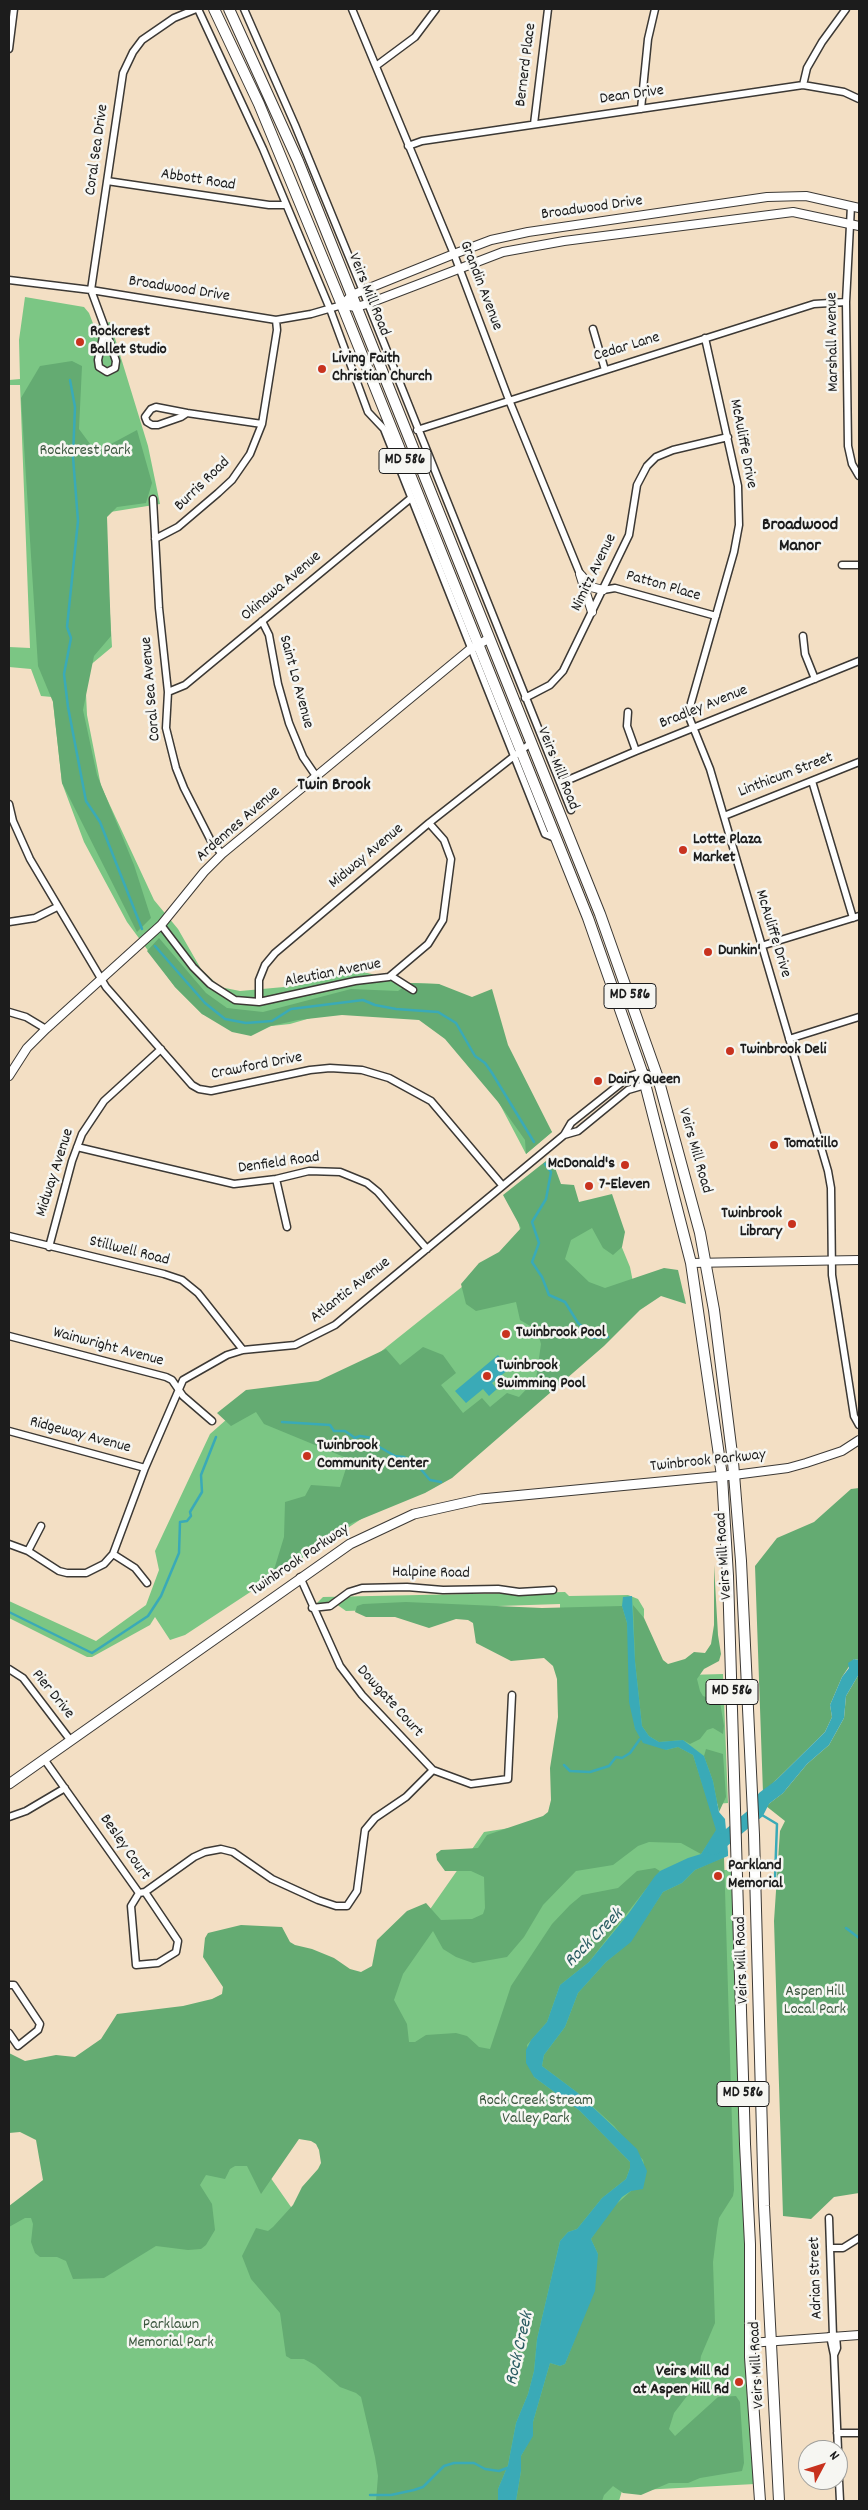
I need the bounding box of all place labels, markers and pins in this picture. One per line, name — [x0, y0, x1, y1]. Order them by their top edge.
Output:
place label: Rockcrest Ballet Studio — [90, 323, 167, 361]
marker: Rockcrest Ballet Studio — [74, 336, 86, 348]
place label: Living Faith Christian Church — [332, 350, 432, 388]
marker: Living Faith Christian Church — [316, 363, 328, 375]
place label: Lotte Plaza Market — [693, 831, 761, 869]
marker: Lotte Plaza Market — [677, 844, 689, 856]
place label: Dunkin' — [718, 942, 761, 962]
marker: Dunkin' — [702, 946, 714, 958]
place label: Twinbrook Deli — [740, 1041, 826, 1061]
marker: Twinbrook Deli — [724, 1045, 736, 1057]
place label: Dairy Queen — [608, 1071, 680, 1091]
marker: Dairy Queen — [592, 1075, 604, 1087]
place label: Tomatillo — [784, 1135, 838, 1155]
marker: Tomatillo — [768, 1139, 780, 1151]
place label: McDonald's — [548, 1155, 615, 1175]
marker: McDonald's — [619, 1159, 631, 1171]
place label: 7-Eleven — [599, 1176, 650, 1196]
marker: 7-Eleven — [583, 1180, 595, 1192]
place label: Twinbrook Library — [721, 1205, 782, 1243]
marker: Twinbrook Library — [786, 1218, 798, 1230]
place label: Twinbrook Pool — [516, 1324, 606, 1344]
marker: Twinbrook Pool — [500, 1328, 512, 1340]
place label: Twinbrook Swimming Pool — [497, 1357, 586, 1395]
marker: Twinbrook Swimming Pool — [481, 1370, 493, 1382]
place label: Twinbrook Community Center — [317, 1437, 428, 1475]
marker: Twinbrook Community Center — [301, 1450, 313, 1462]
place label: Parkland Memorial — [728, 1857, 783, 1895]
marker: Parkland Memorial — [712, 1870, 724, 1882]
place label: Veirs Mill Rd at Aspen Hill Rd — [633, 2363, 729, 2401]
marker: Veirs Mill Rd at Aspen Hill Rd — [733, 2376, 745, 2388]

